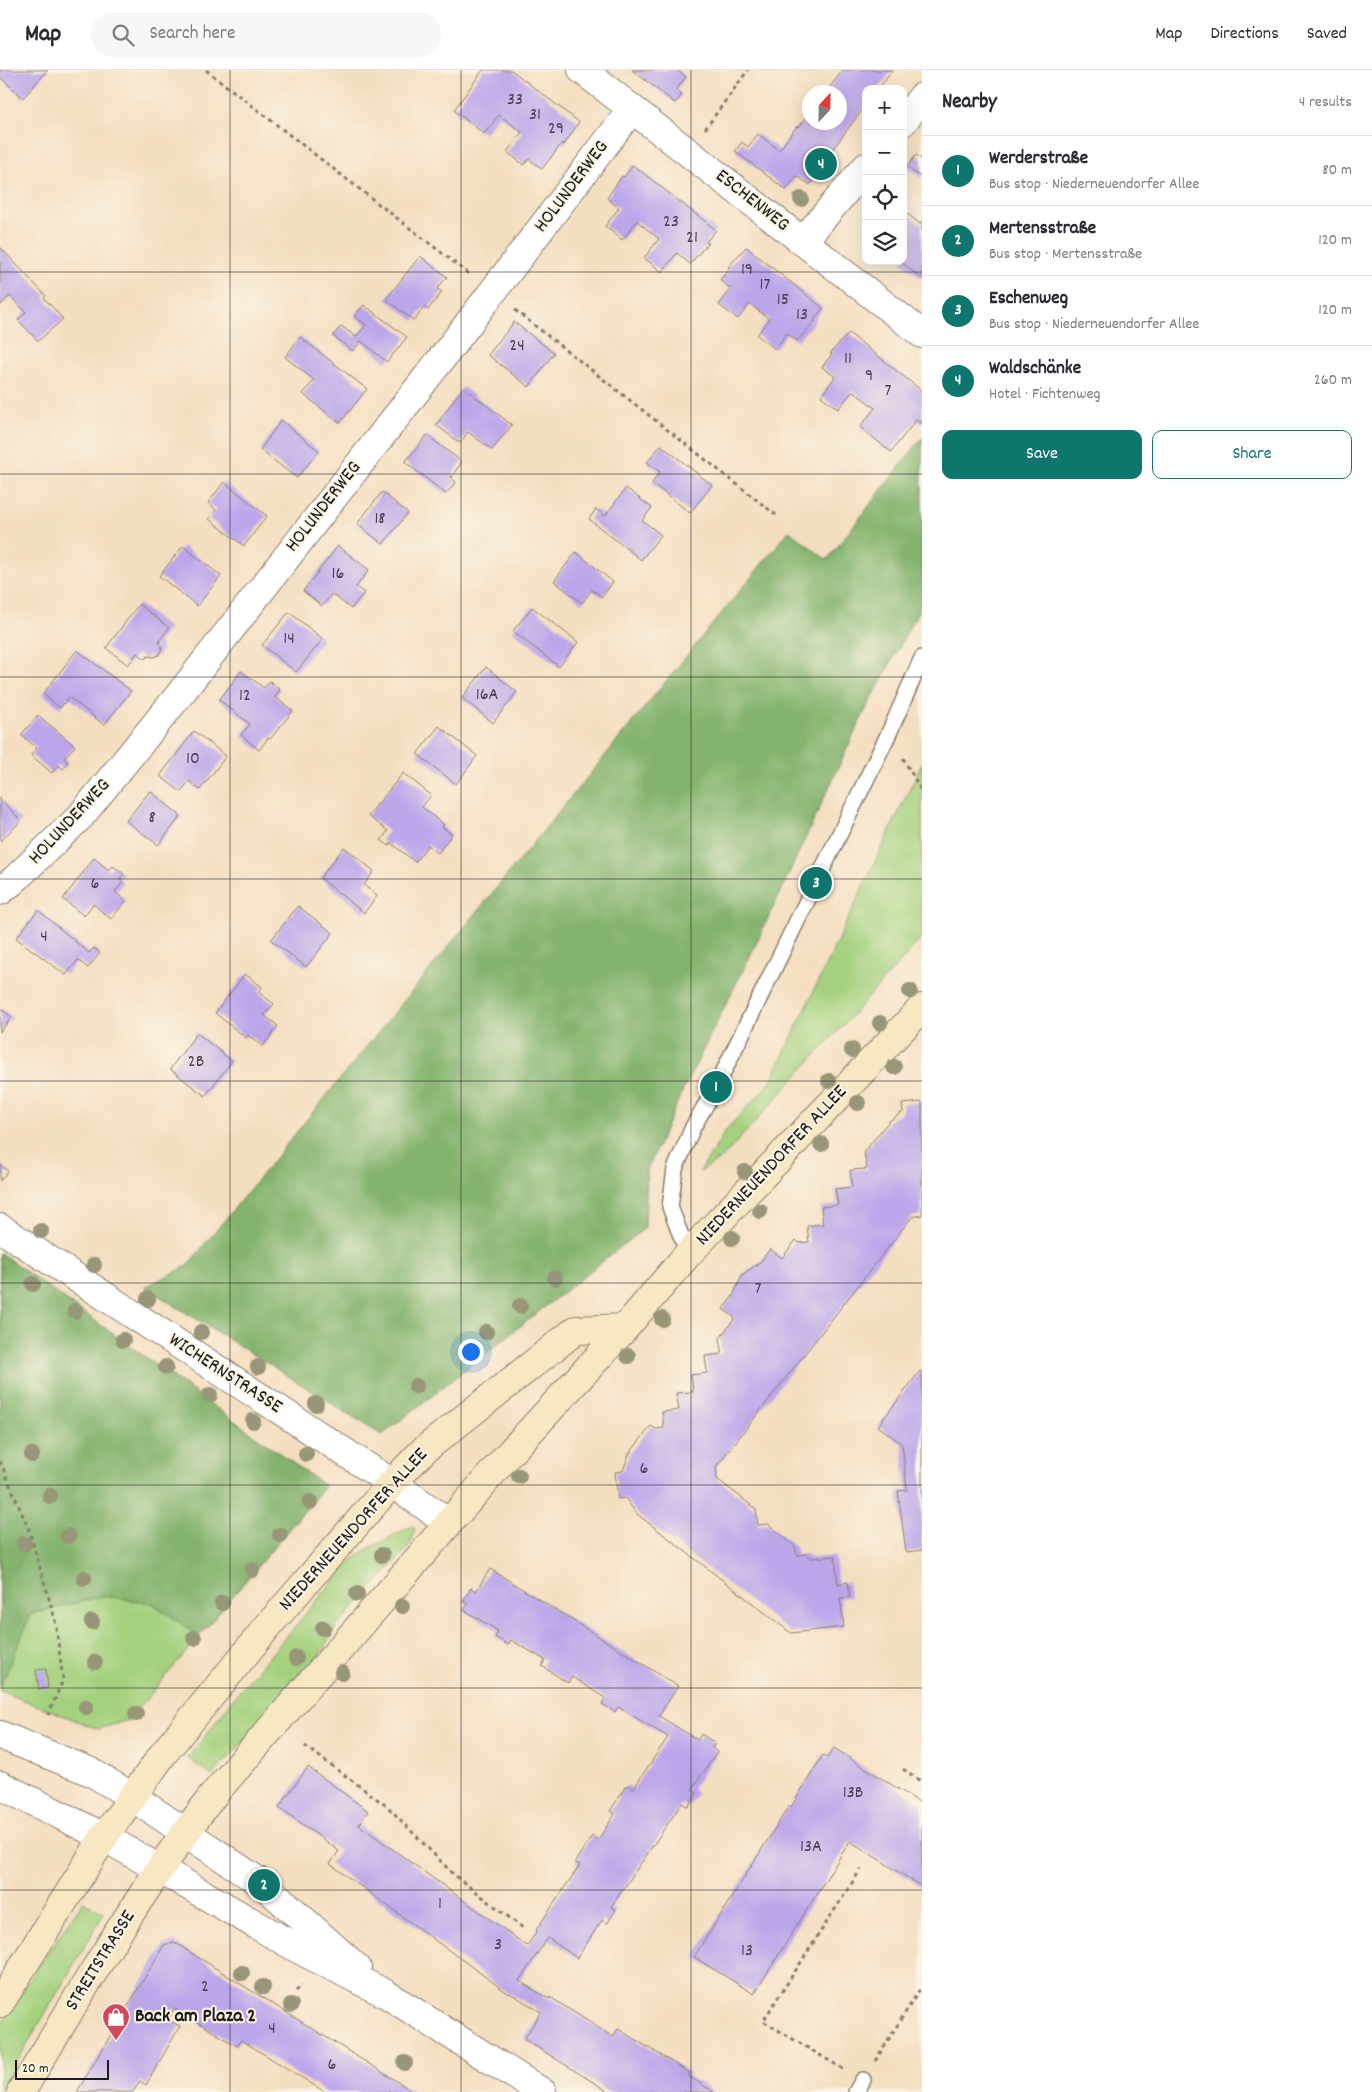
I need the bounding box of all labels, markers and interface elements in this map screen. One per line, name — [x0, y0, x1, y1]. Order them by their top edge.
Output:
search box — [91, 12, 441, 57]
text: Map — [25, 18, 61, 52]
icon: search — [109, 21, 137, 49]
text: Search here — [149, 21, 235, 48]
text: Map — [1155, 22, 1182, 47]
text: Directions — [1210, 22, 1279, 47]
text: Saved — [1307, 22, 1347, 47]
north arrow — [802, 85, 847, 130]
map controls — [862, 85, 907, 265]
button: + — [862, 85, 907, 130]
house number: 33 — [507, 88, 523, 113]
text: Nearby — [942, 88, 997, 118]
text: 4 results — [1299, 91, 1352, 114]
house number: 31 — [529, 103, 541, 128]
house number: 29 — [548, 117, 564, 142]
button: − — [862, 130, 907, 175]
street label: HOLUNDERWEG — [528, 135, 616, 239]
pin: 4 — [805, 145, 837, 183]
text: Werderstraße — [989, 146, 1088, 173]
text: 1 — [956, 159, 960, 182]
text: 80 m — [1322, 159, 1352, 182]
street label: ESCHENWEG — [709, 163, 795, 239]
text: Bus stop · Niederneuendorfer Allee — [989, 173, 1199, 196]
button: locate — [862, 175, 907, 220]
house number: 23 — [663, 210, 679, 235]
text: Mertensstraße — [989, 216, 1096, 243]
button: layers — [862, 220, 907, 265]
house number: 21 — [686, 226, 698, 251]
text: 2 — [955, 229, 962, 252]
text: 120 m — [1318, 229, 1352, 252]
text: Bus stop · Mertensstraße — [989, 243, 1142, 266]
house number: 19 — [741, 258, 753, 283]
house number: 17 — [760, 273, 771, 298]
text: Eschenweg — [989, 286, 1068, 313]
house number: 15 — [777, 288, 789, 313]
text: 3 — [954, 299, 962, 322]
text: 120 m — [1318, 299, 1352, 322]
house number: 13 — [796, 303, 808, 328]
text: Bus stop · Niederneuendorfer Allee — [989, 313, 1199, 336]
house number: 24 — [509, 334, 525, 359]
house number: 11 — [844, 347, 852, 372]
text: Waldschänke — [989, 356, 1081, 383]
house number: 9 — [865, 364, 873, 389]
text: 4 — [955, 369, 961, 392]
text: 260 m — [1314, 369, 1352, 392]
house number: 7 — [885, 379, 892, 404]
text: Hotel · Fichtenweg — [989, 383, 1101, 406]
button: Save — [942, 430, 1142, 479]
button: Share — [1152, 430, 1352, 479]
street label: HOLUNDERWEG — [279, 455, 369, 559]
house number: 18 — [374, 507, 386, 532]
house number: 16 — [332, 562, 344, 587]
house number: 14 — [283, 627, 295, 652]
house number: 16A — [476, 683, 498, 708]
house number: 12 — [239, 684, 251, 709]
house number: 10 — [186, 747, 200, 772]
street label: HOLUNDERWEG — [23, 773, 117, 871]
house number: 8 — [148, 806, 156, 831]
pin: 3 — [800, 864, 832, 902]
house number: 6 — [91, 872, 99, 897]
house number: 4 — [40, 925, 48, 950]
house number: 2B — [188, 1050, 204, 1075]
pin: 1 — [700, 1068, 732, 1106]
street label: NIEDERNEUENDORFER ALLEE — [690, 1079, 854, 1253]
house number: 7 — [755, 1277, 762, 1302]
street label: WICHERNSTRASSE — [163, 1327, 287, 1421]
your location — [458, 1339, 484, 1365]
street label: NIEDERNEUENDORFER ALLEE — [273, 1442, 435, 1618]
house number: 6 — [640, 1457, 648, 1482]
house number: 13B — [843, 1781, 863, 1806]
house number: 13A — [800, 1835, 822, 1860]
pin: 2 — [248, 1866, 280, 1904]
house number: 1 — [438, 1892, 442, 1917]
street label: STREITSTRASSE — [59, 1905, 143, 2017]
house number: 3 — [494, 1933, 502, 1958]
house number: 13 — [741, 1939, 753, 1964]
house number: 2 — [201, 1975, 209, 2000]
shop icon: Back am Plaza 2 — [101, 2002, 131, 2041]
place label: Back am Plaza 2 — [135, 2003, 256, 2031]
house number: 4 — [268, 2017, 276, 2042]
house number: 6 — [328, 2053, 336, 2078]
scale bar — [15, 2057, 109, 2080]
text: 20 m — [22, 2059, 49, 2079]

